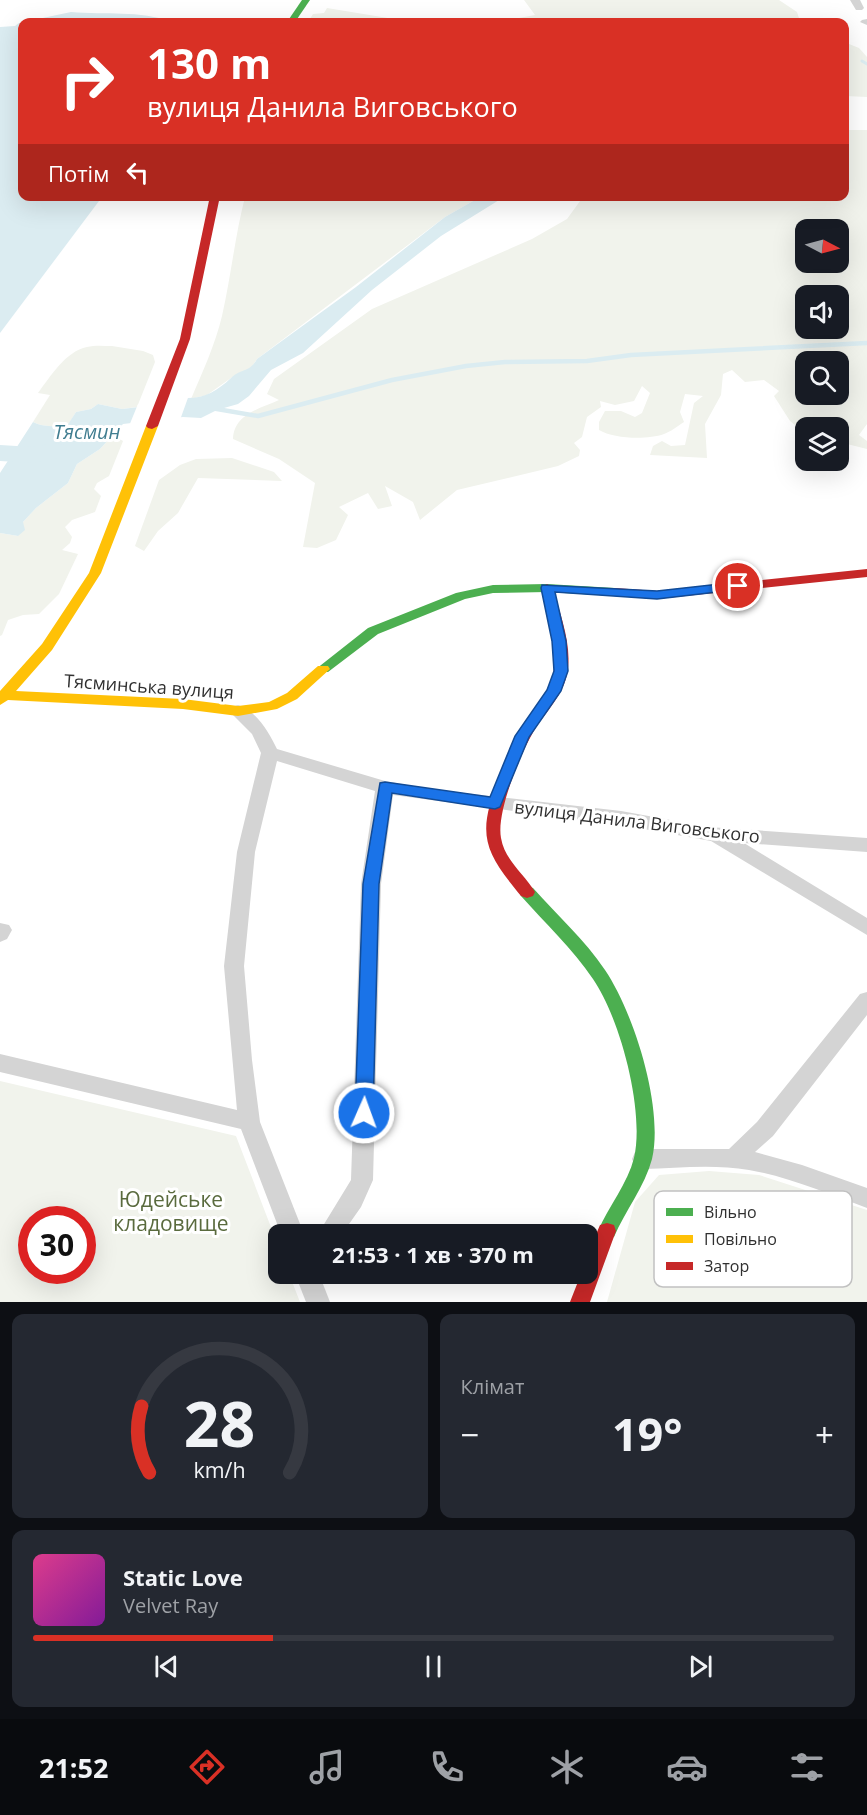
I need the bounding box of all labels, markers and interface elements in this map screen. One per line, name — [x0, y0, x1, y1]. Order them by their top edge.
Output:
text: 130 m — [147, 34, 271, 91]
icon: right — [48, 42, 126, 120]
text: вулиця Данила Виговського — [147, 88, 518, 125]
icon: left — [121, 156, 154, 189]
text: Потім — [48, 158, 109, 188]
north arrow — [795, 219, 849, 273]
map controls — [795, 219, 849, 471]
button: sound — [795, 285, 849, 339]
button: search — [795, 351, 849, 405]
button: layers — [795, 417, 849, 471]
water label: Тясмин — [54, 418, 121, 445]
pin — [712, 560, 763, 611]
icon: arrive — [721, 569, 754, 602]
street label: Тясминська вулиця — [63, 668, 235, 704]
street label: вулиця Данила Виговського — [513, 794, 761, 848]
position arrow — [332, 1081, 396, 1145]
park label: Юдейське кладовище — [113, 1185, 229, 1237]
legend — [654, 1191, 852, 1287]
text: Вільно — [704, 1201, 757, 1223]
speed limit sign: 30 — [18, 1206, 96, 1284]
text: Повільно — [704, 1228, 777, 1250]
text: 21:53 · 1 хв · 370 m — [332, 1239, 534, 1269]
text: Затор — [704, 1255, 749, 1277]
text: Клімат — [461, 1373, 524, 1400]
text: 28 — [184, 1380, 255, 1465]
text: 19° — [612, 1403, 683, 1464]
text: − — [461, 1412, 479, 1457]
text: + — [815, 1412, 834, 1457]
text: km/h — [194, 1455, 246, 1484]
text: Static Love — [123, 1562, 243, 1592]
text: Velvet Ray — [123, 1592, 218, 1619]
icon: previous — [150, 1650, 183, 1683]
icon: pause — [417, 1650, 450, 1683]
icon: next — [684, 1650, 717, 1683]
icon: directions — [186, 1746, 228, 1788]
icon: music — [306, 1746, 348, 1788]
icon: phone — [426, 1746, 468, 1788]
icon: climate — [546, 1746, 588, 1788]
icon: car — [666, 1746, 708, 1788]
icon: filters — [786, 1746, 828, 1788]
text: 21:52 — [39, 1749, 108, 1786]

